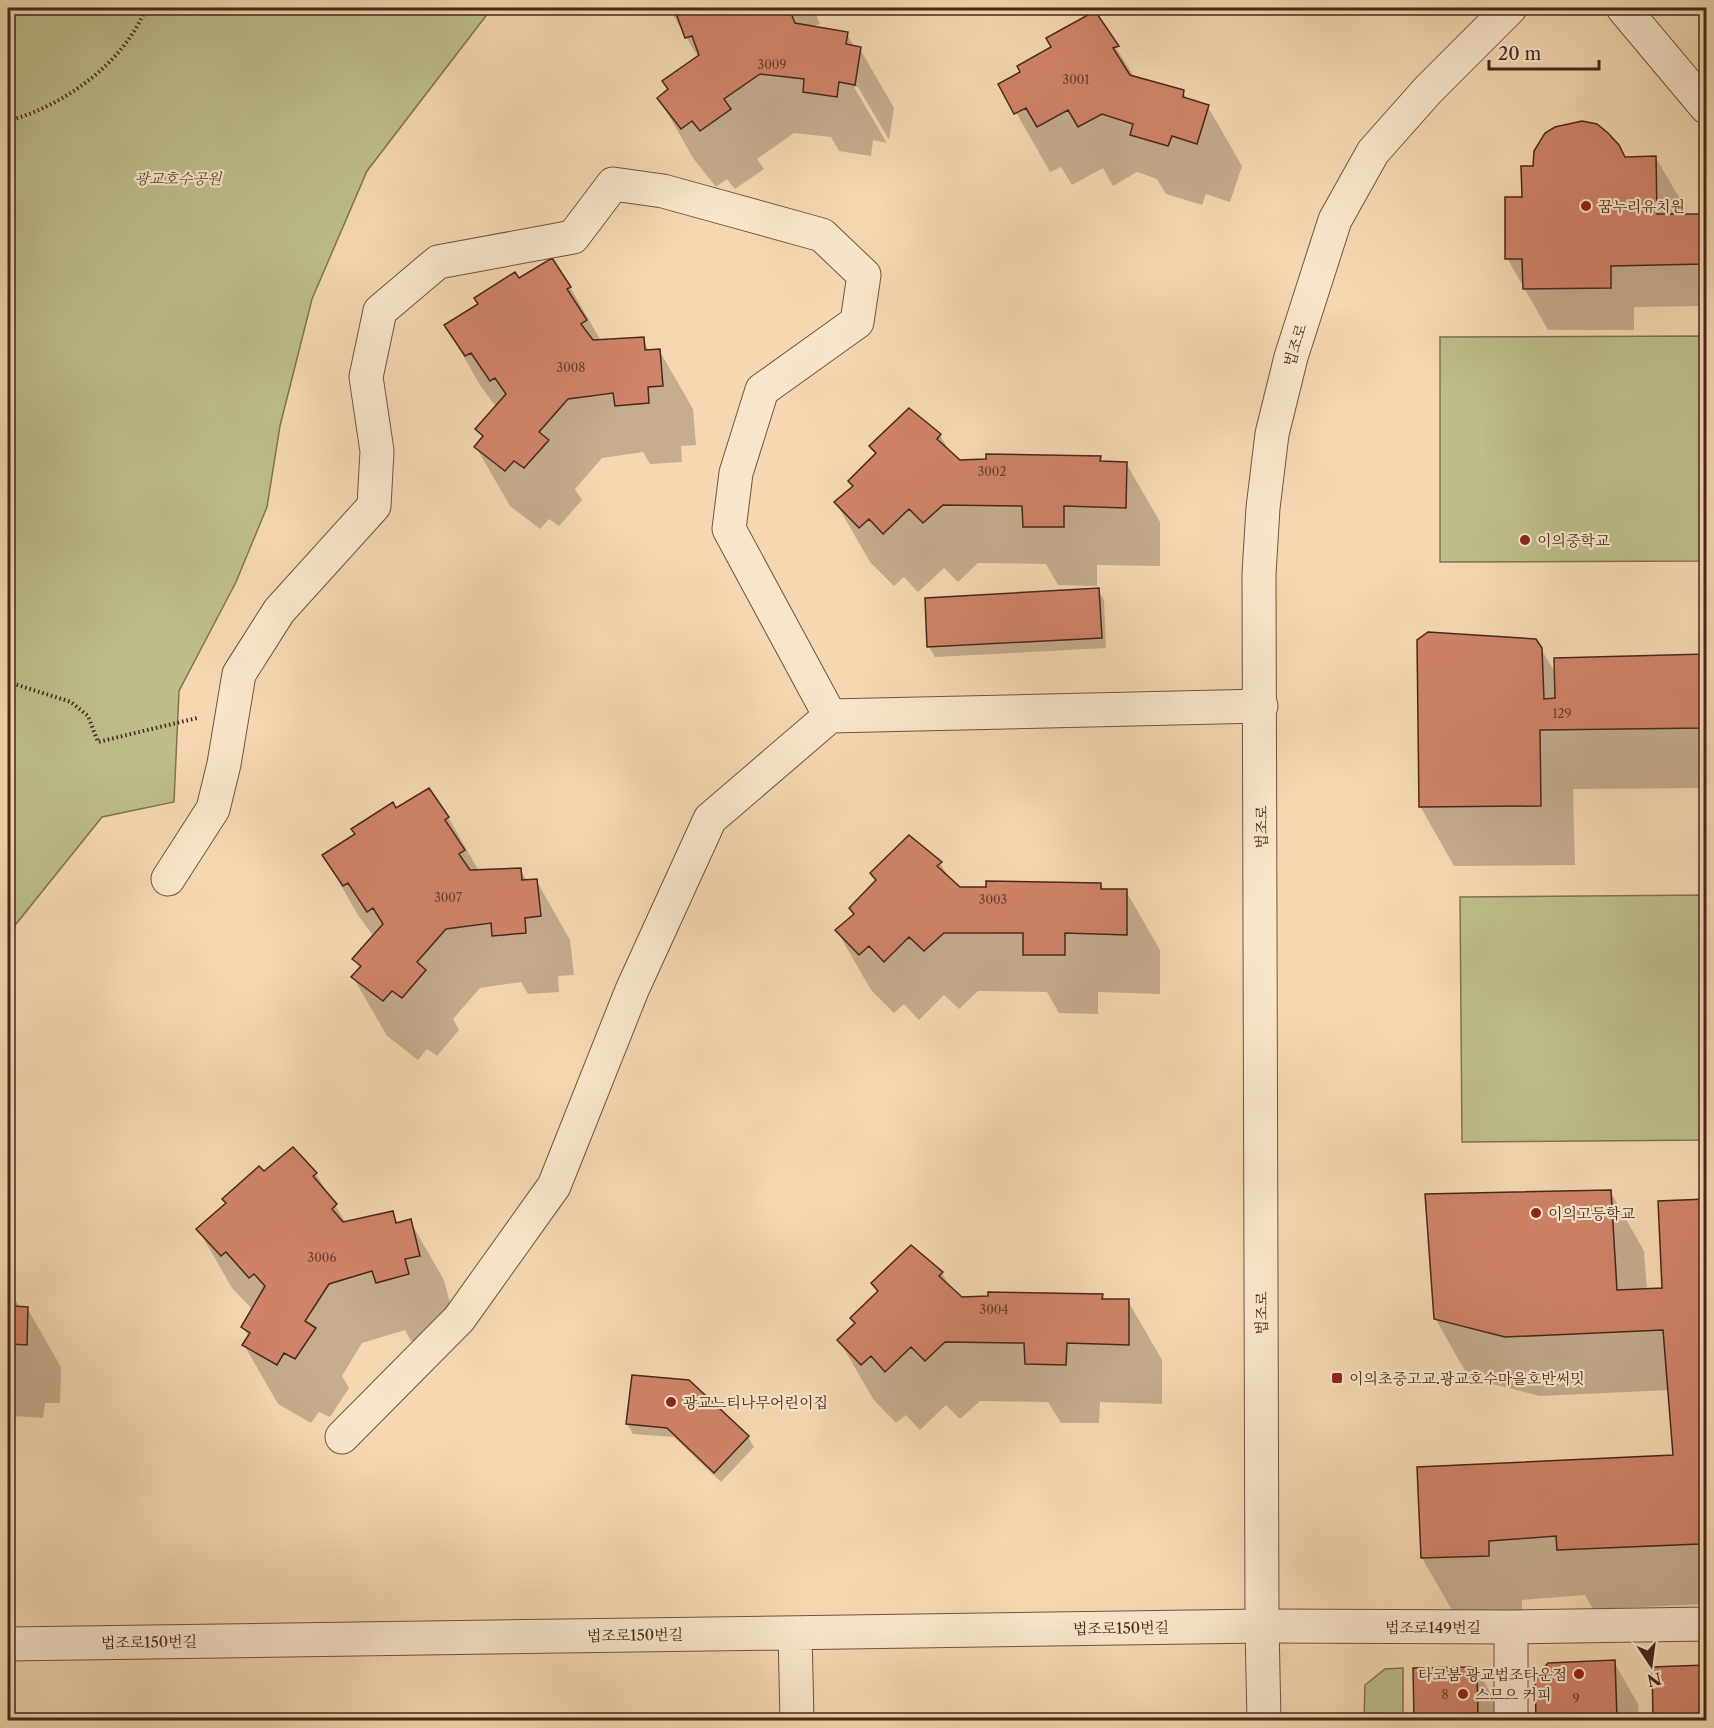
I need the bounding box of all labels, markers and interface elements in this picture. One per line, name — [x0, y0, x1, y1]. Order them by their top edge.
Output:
scale bar — [1489, 33, 1598, 71]
text: 20 m — [1498, 43, 1542, 65]
house number: 3009 — [758, 57, 786, 72]
house number: 3001 — [1063, 72, 1089, 87]
park label: 광교호수공원 — [135, 169, 223, 188]
place label: 꿈누리유치원 — [1598, 197, 1685, 216]
marker: 꿈누리유치원 — [1579, 199, 1593, 213]
street label: 법조로 — [1280, 321, 1311, 369]
house number: 3008 — [557, 360, 585, 375]
house number: 3002 — [978, 464, 1006, 479]
place label: 이의중학교 — [1537, 531, 1610, 550]
marker: 이의중학교 — [1518, 533, 1532, 547]
house number: 129 — [1553, 706, 1571, 721]
street label: 법조로 — [1252, 805, 1271, 849]
house number: 3007 — [434, 890, 462, 905]
house number: 3003 — [979, 892, 1007, 907]
place label: 이의고등학교 — [1548, 1204, 1635, 1223]
marker: 이의고등학교 — [1529, 1206, 1543, 1220]
house number: 3006 — [308, 1250, 336, 1265]
street label: 법조로 — [1252, 1291, 1271, 1335]
house number: 3004 — [980, 1302, 1008, 1317]
place label: 이의초중고교.광교호수마을호반써밋 — [1349, 1369, 1585, 1388]
marker: 이의초중고교.광교호수마을호반써밋 — [1330, 1371, 1344, 1385]
place label: 광교느티나무어린이집 — [683, 1393, 828, 1412]
marker: 광교느티나무어린이집 — [664, 1395, 678, 1409]
street label: 법조로150번길 — [1073, 1618, 1169, 1638]
street label: 법조로149번길 — [1385, 1618, 1481, 1637]
street label: 법조로150번길 — [587, 1625, 683, 1645]
street label: 법조로150번길 — [101, 1632, 197, 1652]
north arrow — [1621, 1635, 1681, 1695]
place label: 타코붐 광교법조타운점 — [1418, 1665, 1567, 1684]
marker: 타코붐 광교법조타운점 — [1572, 1667, 1586, 1681]
text: N — [1645, 1668, 1663, 1691]
place label: 스므으 커피 — [1475, 1685, 1551, 1704]
house number: 8 — [1441, 1687, 1449, 1702]
marker: 스므으 커피 — [1456, 1687, 1470, 1701]
house number: 9 — [1572, 1691, 1580, 1706]

